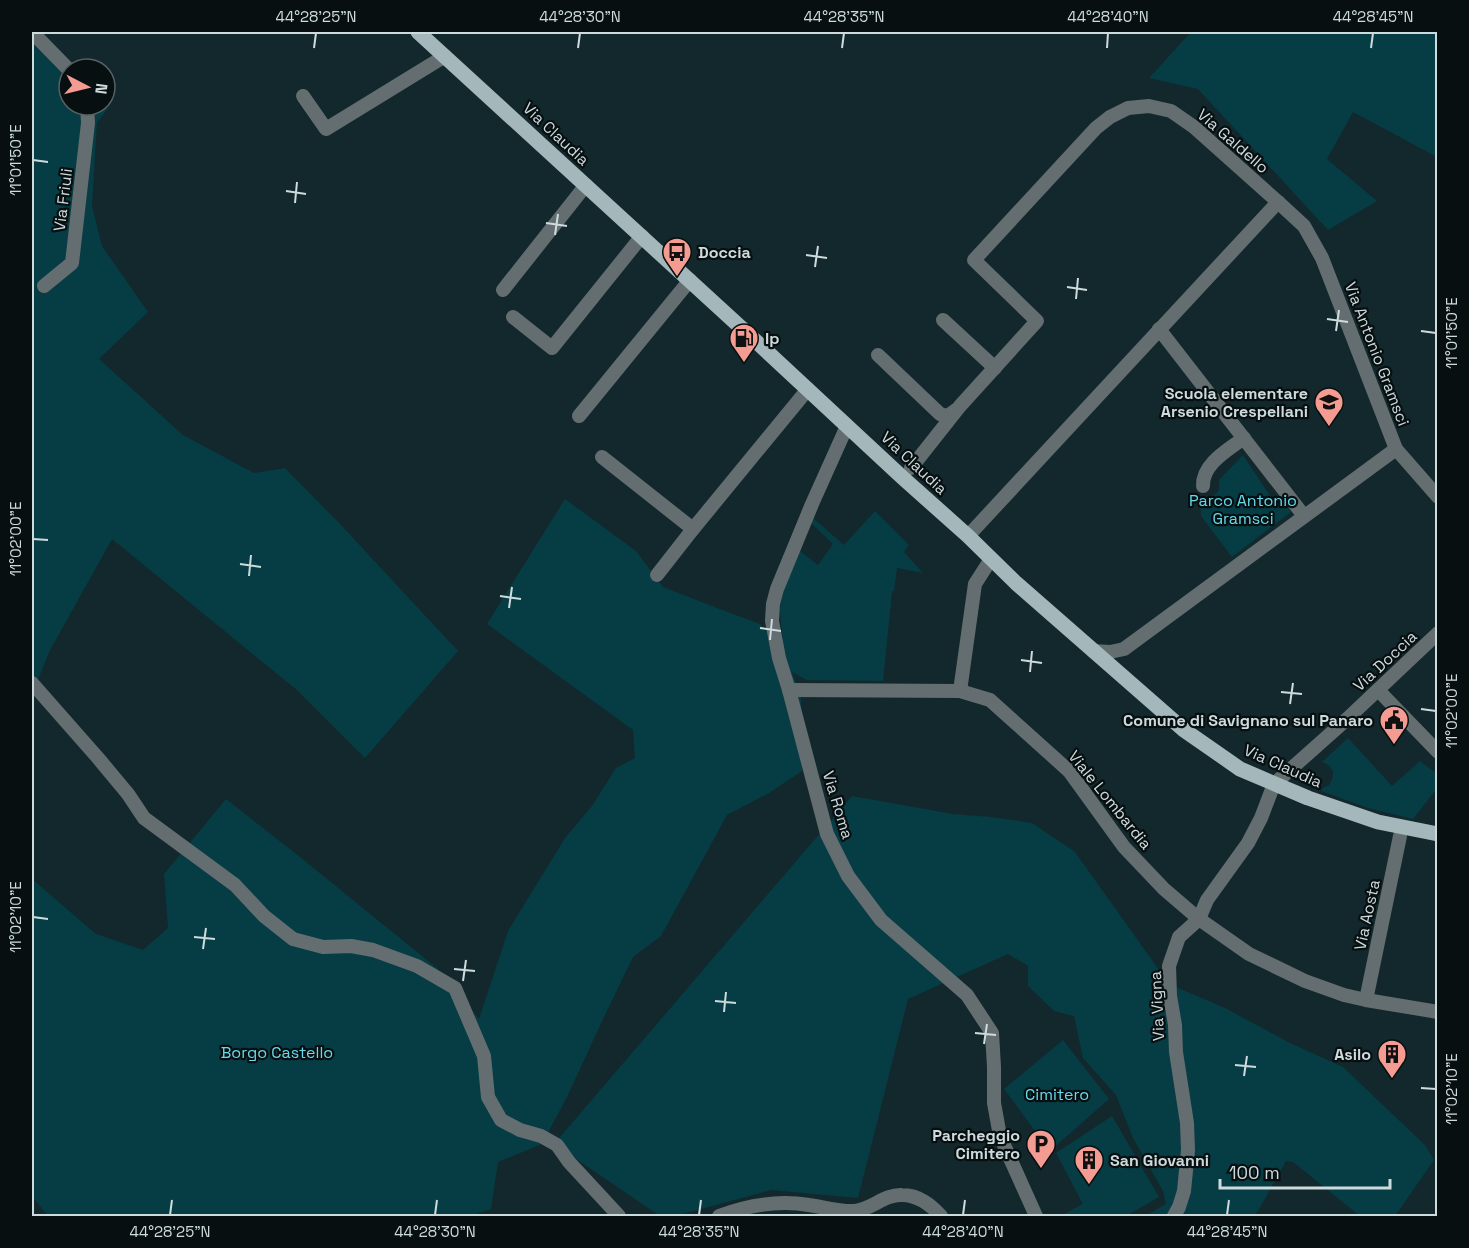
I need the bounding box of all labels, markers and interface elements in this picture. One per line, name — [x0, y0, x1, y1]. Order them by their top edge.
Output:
text: 44°28'25"N — [276, 7, 357, 26]
text: 44°28'30"N — [539, 7, 621, 26]
text: 44°28'35"N — [803, 7, 885, 26]
text: 44°28'40"N — [1067, 7, 1149, 26]
text: 44°28'45"N — [1333, 7, 1413, 26]
north arrow — [57, 57, 117, 117]
text: N — [90, 82, 112, 95]
street label: Via Claudia — [518, 98, 594, 170]
street label: Via Galdello — [1193, 104, 1273, 178]
text: 11°01'50"E — [6, 124, 25, 196]
street label: Via Friuli — [49, 167, 77, 233]
bus stop icon: Doccia — [661, 236, 693, 278]
place label: Doccia — [698, 242, 751, 263]
street label: Via Antonio Gramsci — [1340, 279, 1414, 429]
text: 11°01'50"E — [1442, 297, 1461, 369]
fuel station icon: Ip — [728, 322, 760, 364]
place label: Ip — [765, 328, 779, 349]
place label: Scuola elementare Arsenio Crespellani — [1161, 383, 1308, 422]
school or university icon: Scuola elementare Arsenio Crespellani — [1313, 386, 1345, 428]
street label: Via Claudia — [876, 427, 952, 499]
park label: Parco Antonio Gramsci — [1189, 490, 1297, 529]
text: 11°02'00"E — [6, 502, 25, 576]
street label: Via Doccia — [1349, 626, 1421, 696]
text: 11°02'00"E — [1442, 674, 1461, 748]
public building icon: Comune di Savignano sul Panaro — [1378, 704, 1410, 746]
place label: Comune di Savignano sul Panaro — [1123, 710, 1373, 731]
street label: Via Claudia — [1241, 739, 1325, 793]
street label: Viale Lombardia — [1064, 746, 1156, 854]
street label: Via Roma — [818, 768, 858, 842]
street label: Via Aosta — [1349, 878, 1385, 952]
text: 11°02'10"E — [6, 881, 25, 953]
street label: Via Vigna — [1145, 970, 1169, 1042]
building icon: Asilo — [1376, 1038, 1408, 1080]
park label: Borgo Castello — [221, 1042, 333, 1063]
place label: Asilo — [1334, 1044, 1371, 1065]
text: 11°02'10"E — [1442, 1053, 1461, 1125]
park label: Cimitero — [1025, 1084, 1089, 1105]
place label: Parcheggio Cimitero — [932, 1125, 1020, 1164]
parking icon: Parcheggio Cimitero — [1025, 1128, 1057, 1170]
building icon: San Giovanni — [1073, 1144, 1105, 1186]
place label: San Giovanni — [1110, 1150, 1209, 1171]
scale bar — [1220, 1152, 1390, 1190]
text: 100 m — [1229, 1161, 1280, 1184]
text: 44°28'25"N — [130, 1222, 211, 1241]
text: 44°28'30"N — [394, 1222, 476, 1241]
text: 44°28'35"N — [658, 1222, 740, 1241]
text: 44°28'40"N — [922, 1222, 1004, 1241]
text: 44°28'45"N — [1187, 1222, 1267, 1241]

